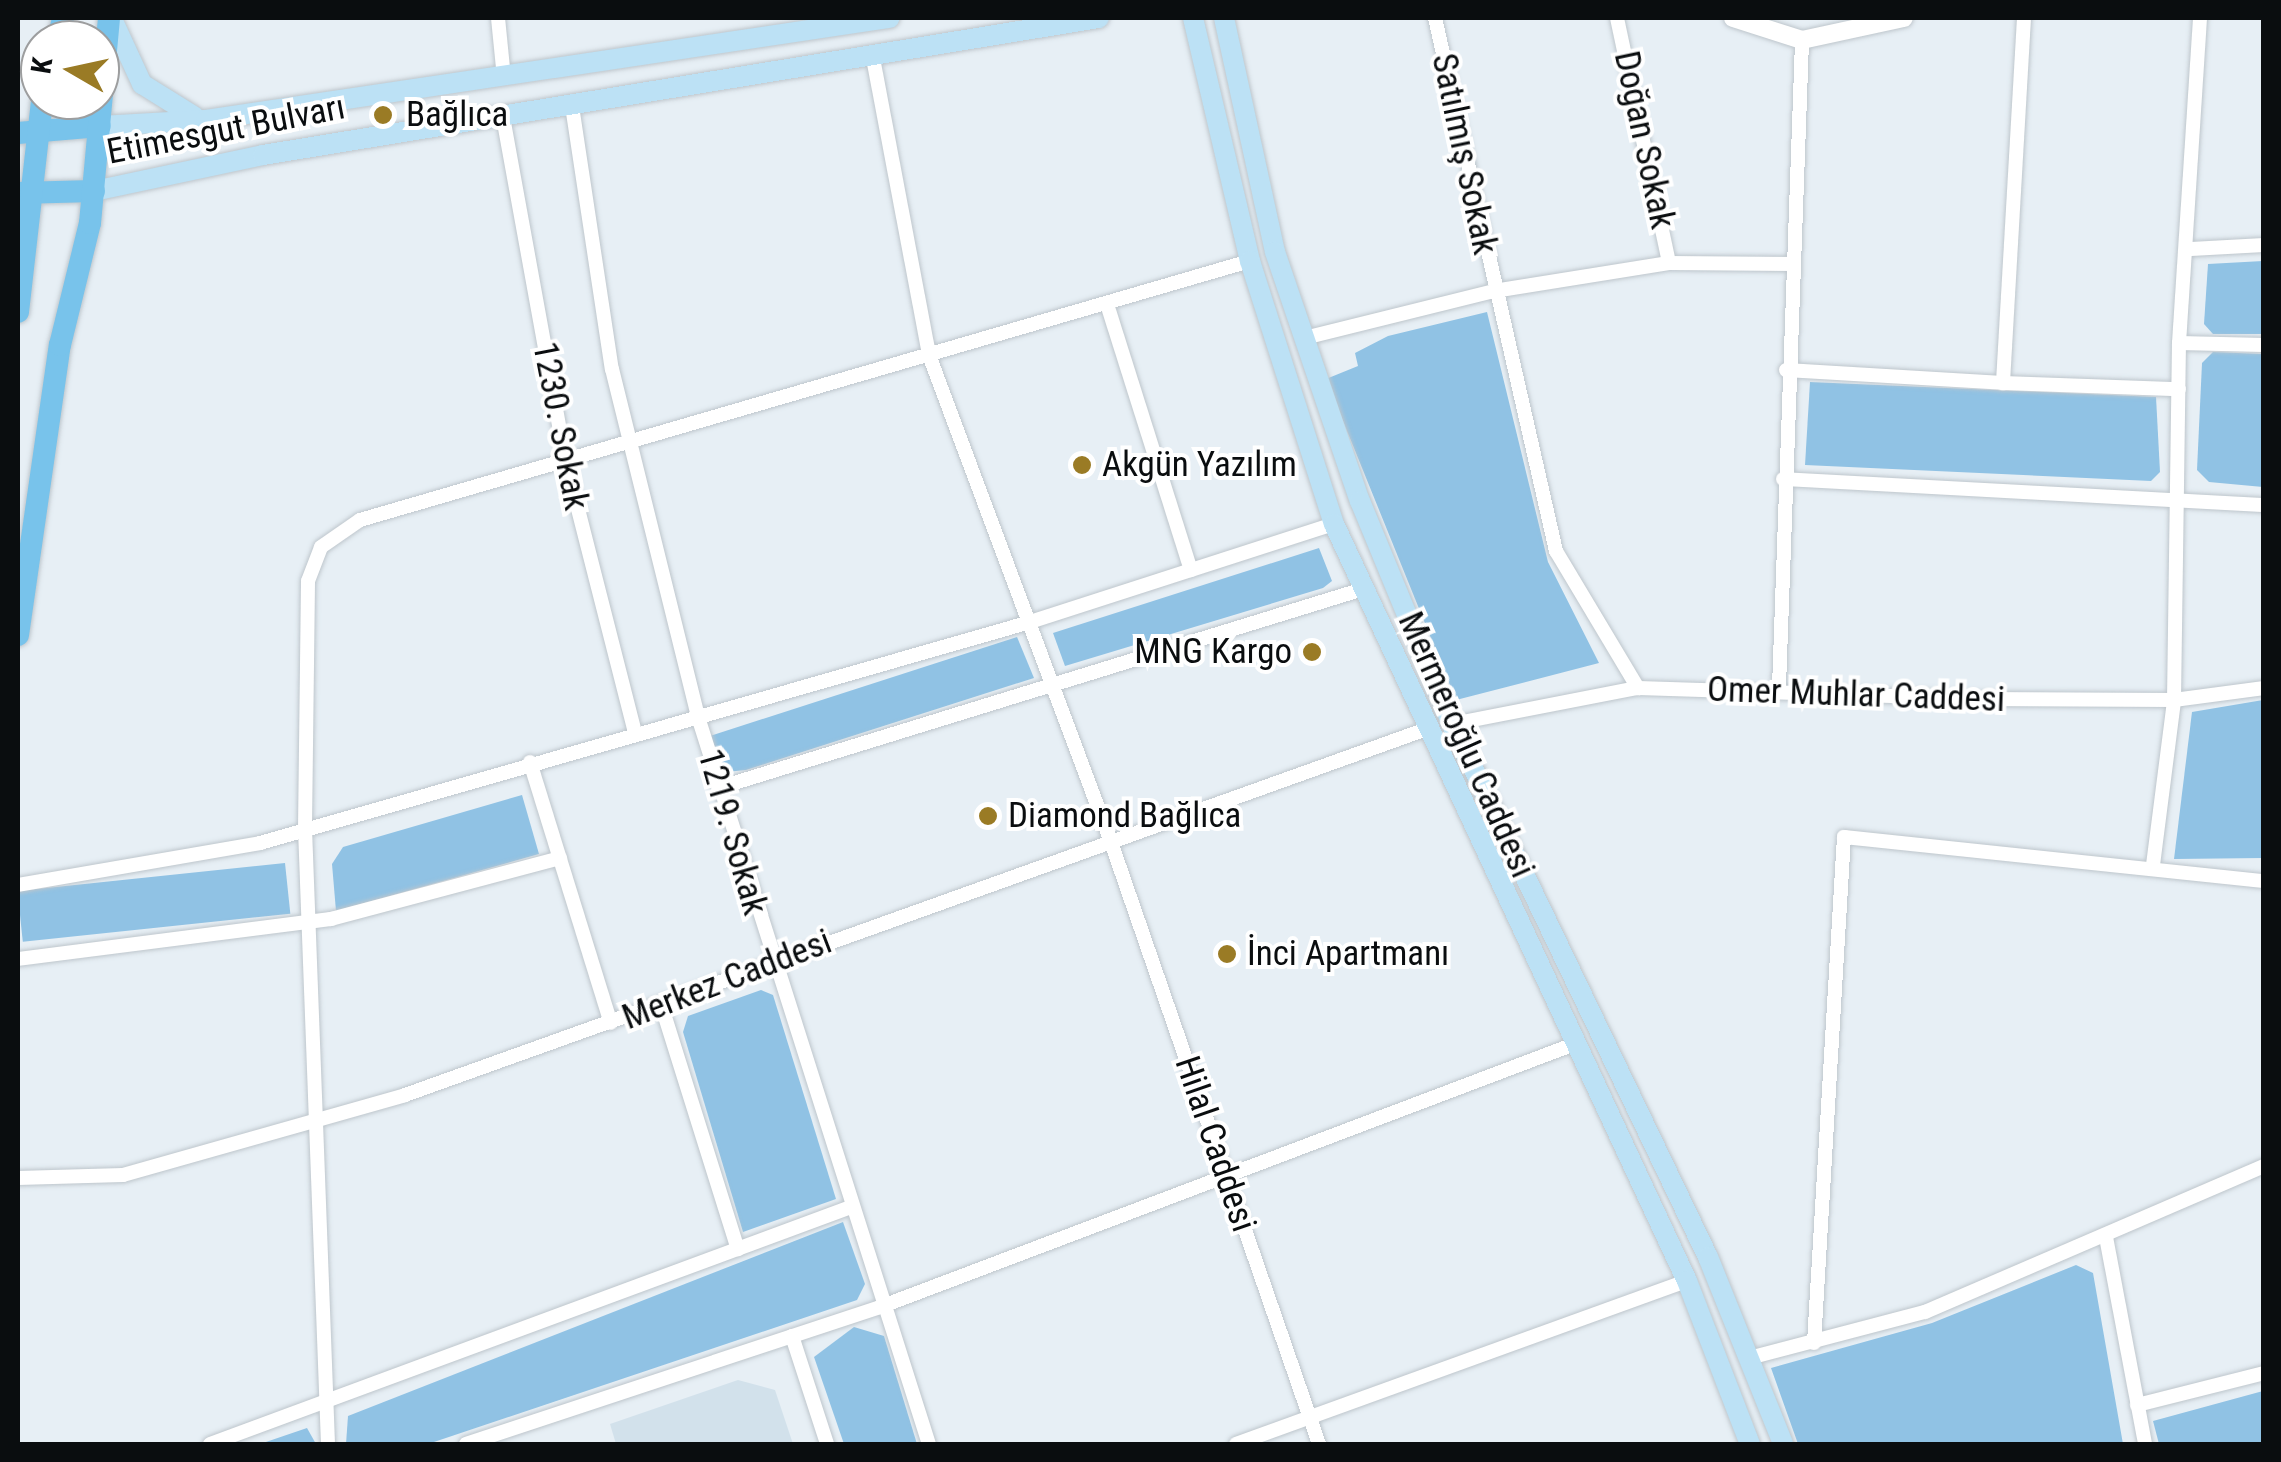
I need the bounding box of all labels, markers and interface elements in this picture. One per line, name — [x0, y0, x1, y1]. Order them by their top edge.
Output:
north arrow — [20, 20, 120, 120]
street label: Doğan Sokak — [1605, 47, 1683, 233]
street label: Satılmış Sokak — [1422, 50, 1506, 258]
text: K — [24, 55, 59, 76]
street label: Etimesgut Bulvarı — [103, 86, 349, 174]
place label: Bağlıca — [406, 94, 508, 136]
marker: Bağlıca — [370, 102, 396, 128]
street label: 1230. Sokak — [523, 338, 597, 514]
place label: Akgün Yazılım — [1102, 444, 1297, 486]
marker: Akgün Yazılım — [1071, 454, 1093, 476]
street label: Mermeroğlu Caddesi — [1389, 606, 1543, 884]
place label: MNG Kargo — [1134, 631, 1292, 673]
marker: MNG Kargo — [1301, 641, 1323, 663]
street label: Omer Muhlar Caddesi — [1706, 669, 2006, 721]
street label: 1219. Sokak — [688, 744, 776, 920]
place label: Diamond Bağlıca — [1008, 795, 1241, 837]
marker: Diamond Bağlıca — [977, 805, 999, 827]
street label: Merkez Caddesi — [617, 921, 837, 1039]
place label: İnci Apartmanı — [1247, 933, 1449, 975]
marker: İnci Apartmanı — [1216, 943, 1238, 965]
street label: Hilal Caddesi — [1165, 1051, 1265, 1237]

